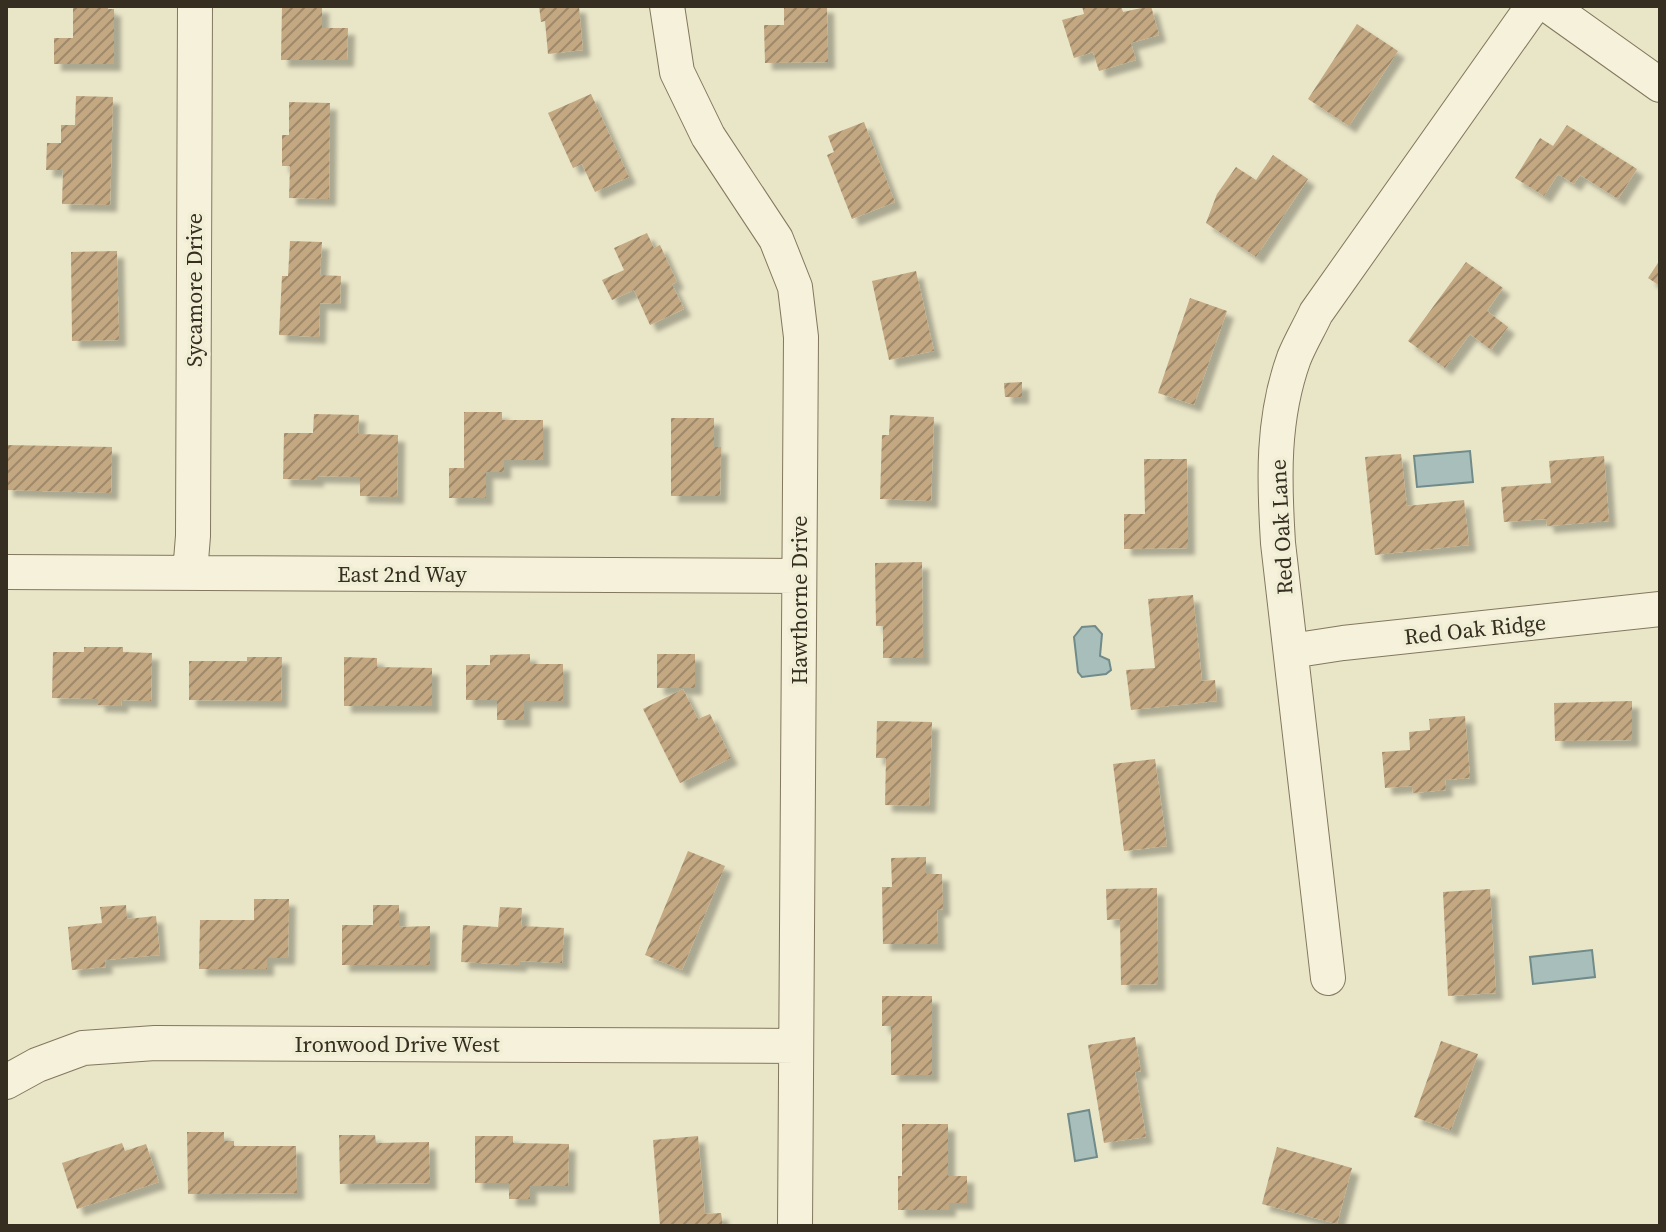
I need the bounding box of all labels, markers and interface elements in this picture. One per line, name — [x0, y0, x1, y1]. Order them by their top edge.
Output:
street label: Sycamore Drive — [179, 213, 209, 367]
street label: Red Oak Lane — [1262, 459, 1300, 595]
street label: Hawthorne Drive — [784, 515, 814, 685]
street label: East 2nd Way — [337, 559, 467, 589]
street label: Red Oak Ridge — [1403, 607, 1547, 651]
street label: Ironwood Drive West — [294, 1029, 500, 1059]

